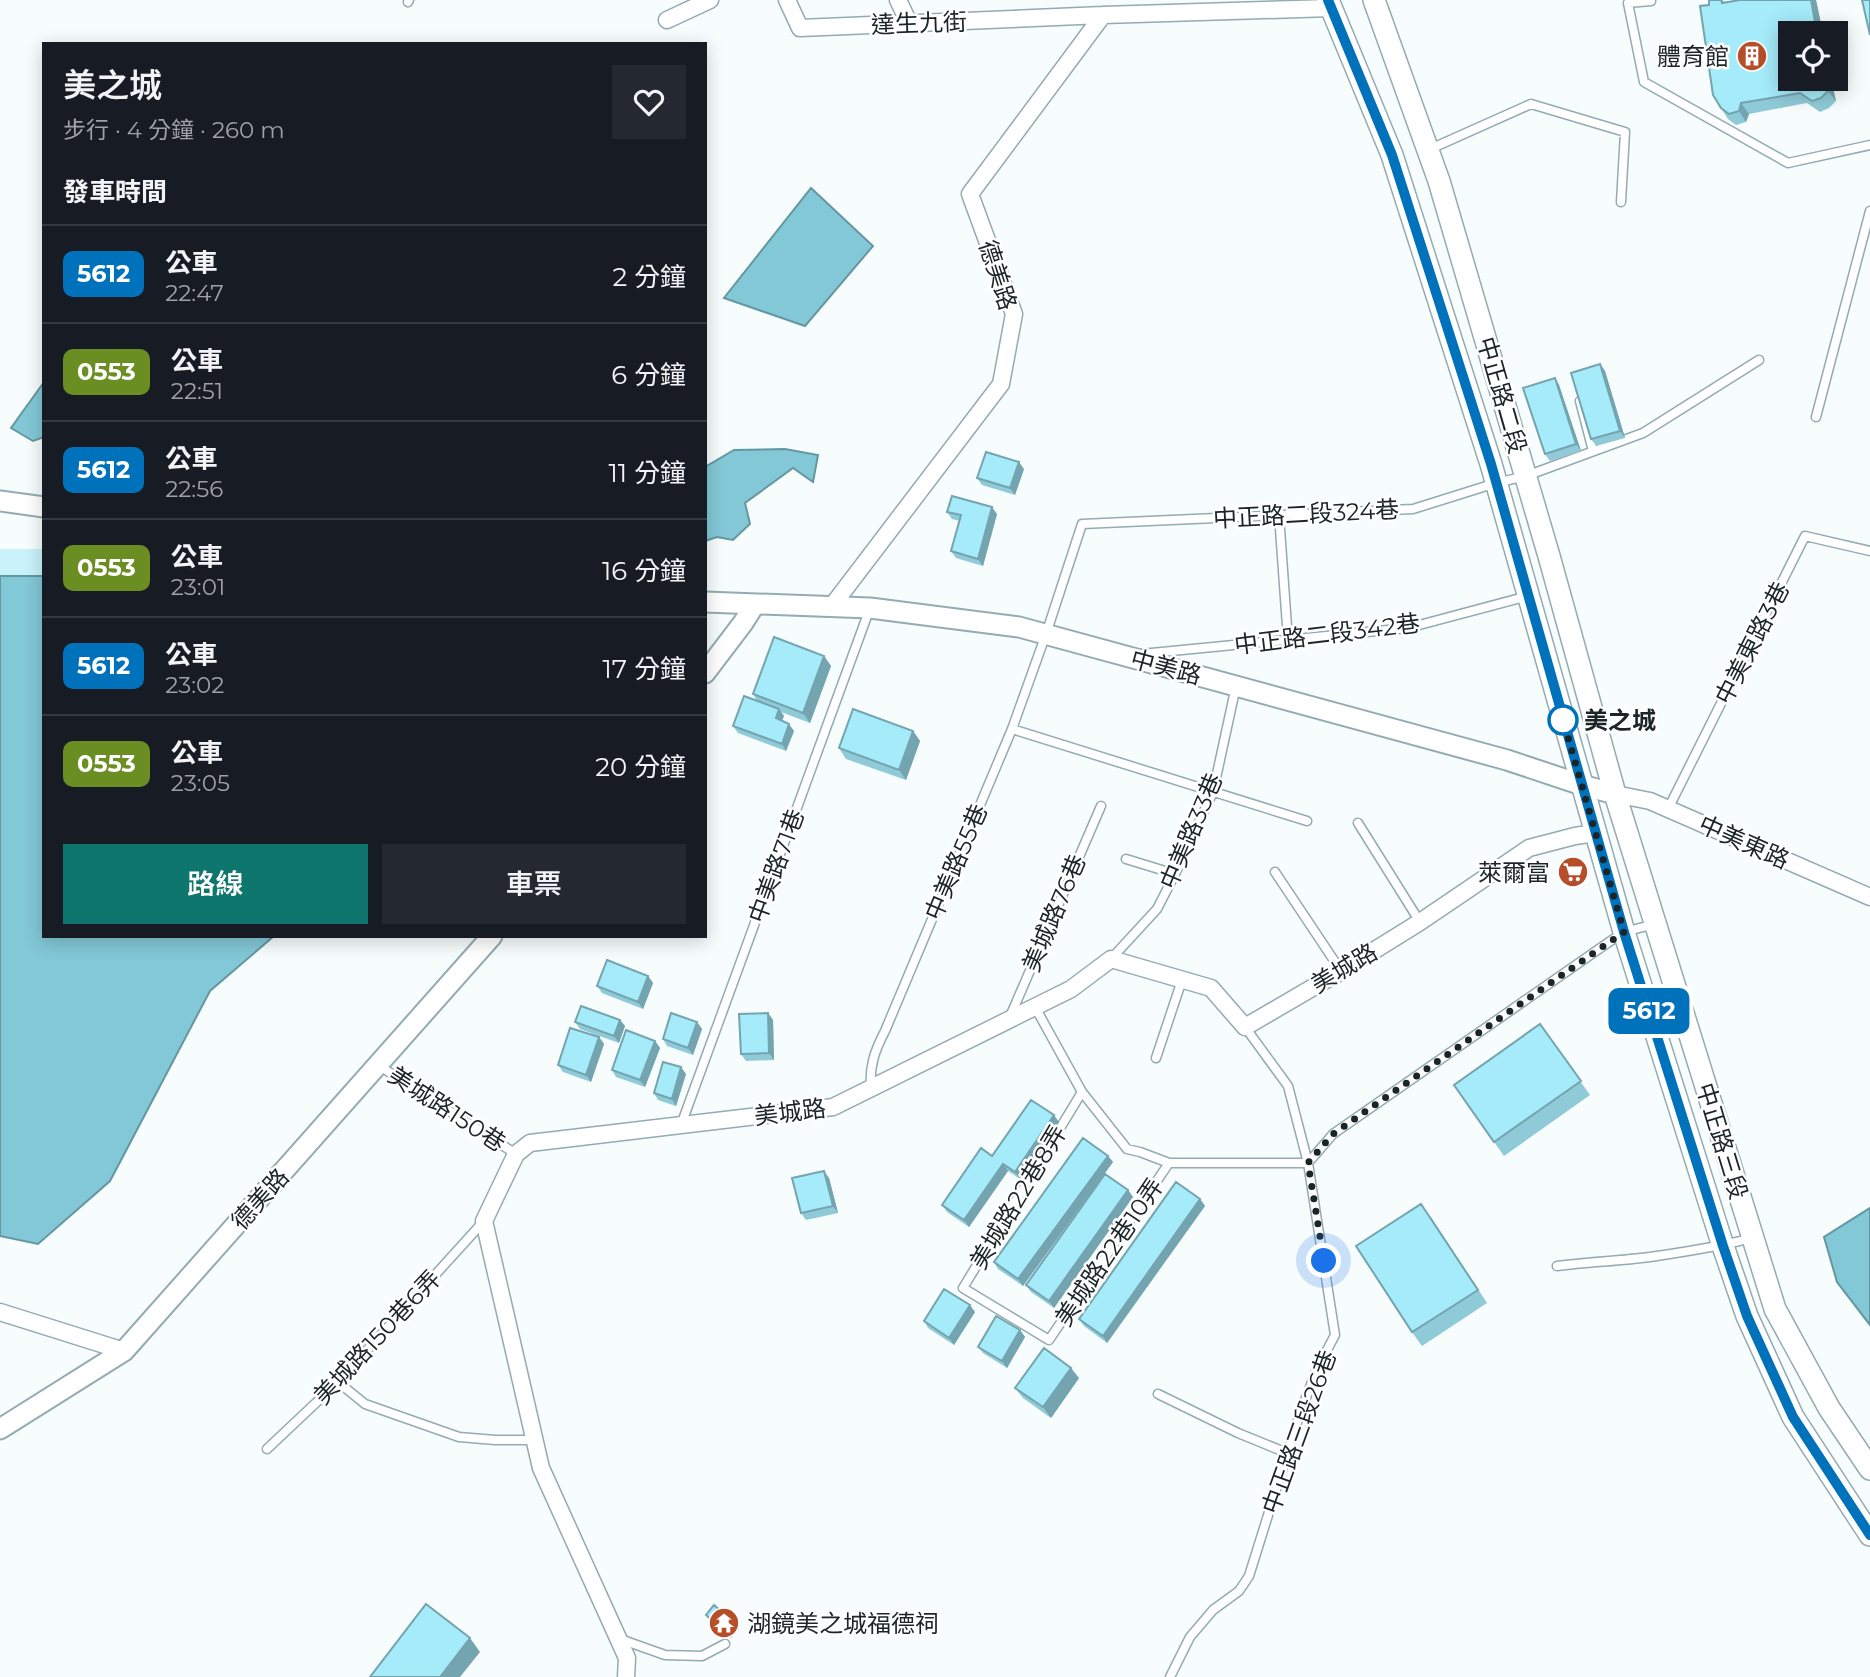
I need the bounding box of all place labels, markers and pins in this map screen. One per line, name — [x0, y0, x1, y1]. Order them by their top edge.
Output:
building icon: 體育館 — [1735, 39, 1769, 73]
place label: 體育館 — [1657, 42, 1729, 71]
marker: 美之城 — [1548, 705, 1578, 735]
place label: 美之城 — [1584, 706, 1656, 735]
supermarket icon: 萊爾富 — [1556, 855, 1590, 889]
place label: 萊爾富 — [1478, 858, 1550, 887]
temple icon: 湖鏡美之城福德祠 — [707, 1606, 741, 1640]
place label: 湖鏡美之城福德祠 — [747, 1609, 939, 1638]

